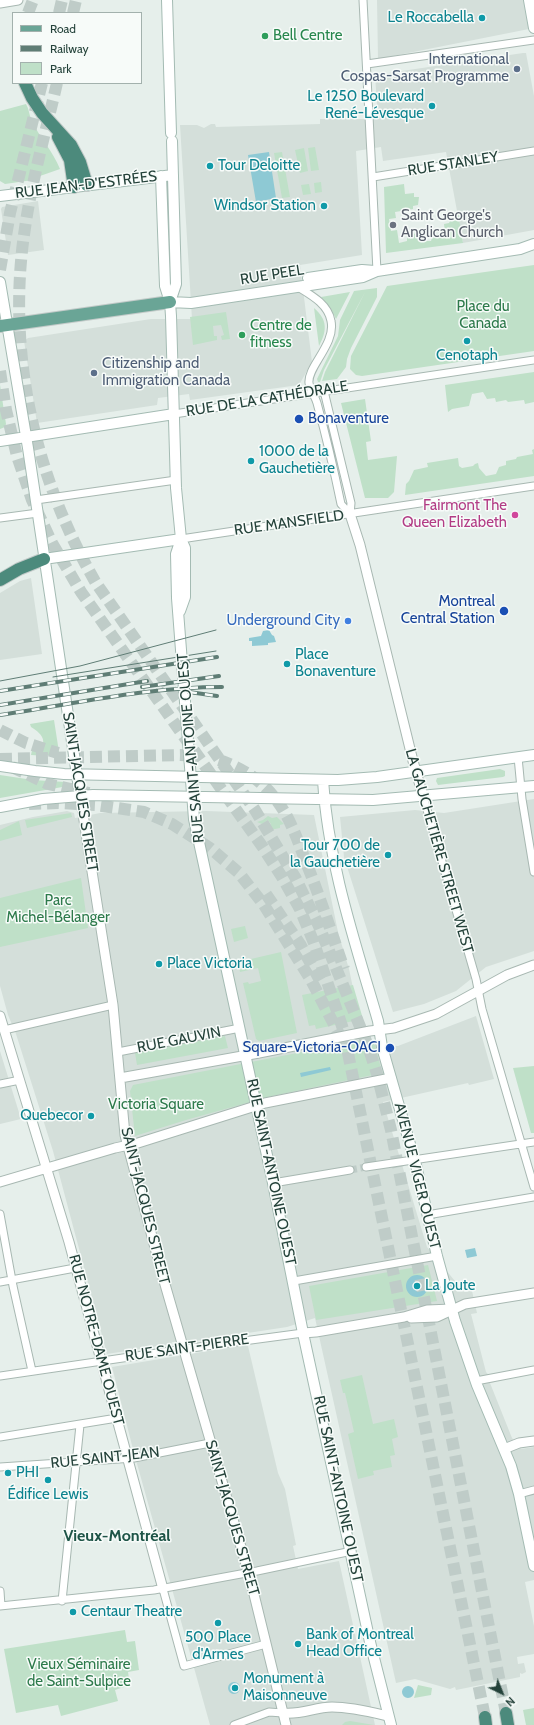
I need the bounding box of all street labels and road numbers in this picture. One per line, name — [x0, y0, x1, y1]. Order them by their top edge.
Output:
street label: RUE STANLEY — [406, 148, 500, 180]
street label: RUE JEAN-D'ESTRÉES — [14, 167, 158, 203]
street label: RUE PEEL — [239, 261, 305, 289]
street label: RUE DE LA CATHÉDRALE — [185, 377, 349, 421]
street label: RUE MANSFIELD — [233, 506, 345, 540]
street label: RUE SAINT-ANTOINE OUEST — [174, 652, 208, 844]
street label: SAINT-JACQUES STREET — [58, 711, 102, 873]
street label: LA GAUCHETIÈRE STREET WEST — [401, 747, 477, 955]
street label: RUE GAUVIN — [136, 1023, 222, 1057]
street label: RUE SAINT-ANTOINE OUEST — [242, 1077, 300, 1267]
street label: AVENUE VIGER OUEST — [390, 1101, 444, 1251]
street label: SAINT-JACQUES STREET — [117, 1126, 173, 1286]
street label: RUE NOTRE-DAME OUEST — [65, 1253, 127, 1427]
street label: RUE SAINT-PIERRE — [124, 1330, 250, 1366]
street label: RUE SAINT-ANTOINE OUEST — [309, 1394, 367, 1584]
street label: SAINT-JACQUES STREET — [201, 1438, 263, 1598]
street label: RUE SAINT-JEAN — [50, 1443, 160, 1473]

